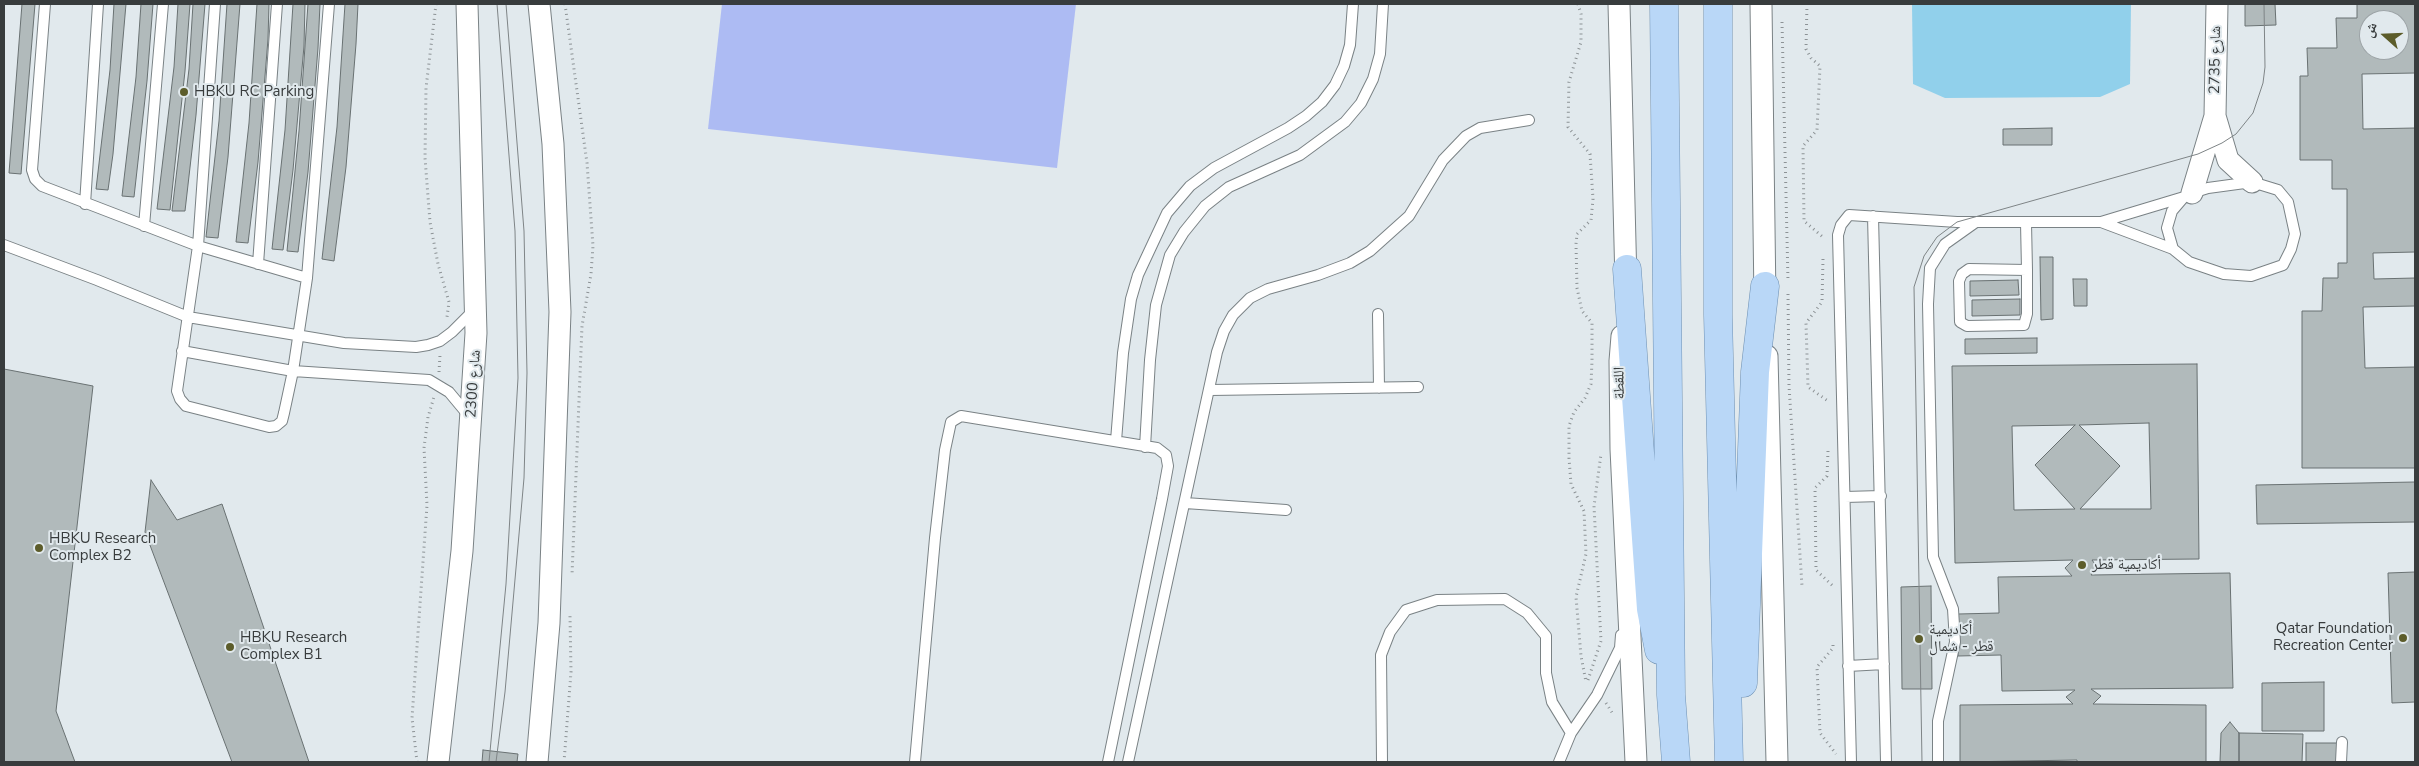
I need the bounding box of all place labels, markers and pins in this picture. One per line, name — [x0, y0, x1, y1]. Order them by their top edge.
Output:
place label: HBKU RC Parking — [194, 83, 314, 101]
marker: HBKU RC Parking — [178, 86, 190, 98]
place label: HBKU Research Complex B2 — [49, 530, 156, 565]
marker: HBKU Research Complex B2 — [33, 542, 45, 554]
place label: أكاديمية قطر — [2092, 556, 2161, 574]
marker: أكاديمية قطر — [2076, 559, 2088, 571]
place label: Qatar Foundation Recreation Center — [2273, 620, 2393, 655]
place label: أكاديمية قطر - شمال — [1929, 621, 1994, 656]
place label: HBKU Research Complex B1 — [240, 629, 347, 664]
marker: Qatar Foundation Recreation Center — [2397, 632, 2409, 644]
marker: أكاديمية قطر - شمال — [1913, 633, 1925, 645]
marker: HBKU Research Complex B1 — [224, 641, 236, 653]

